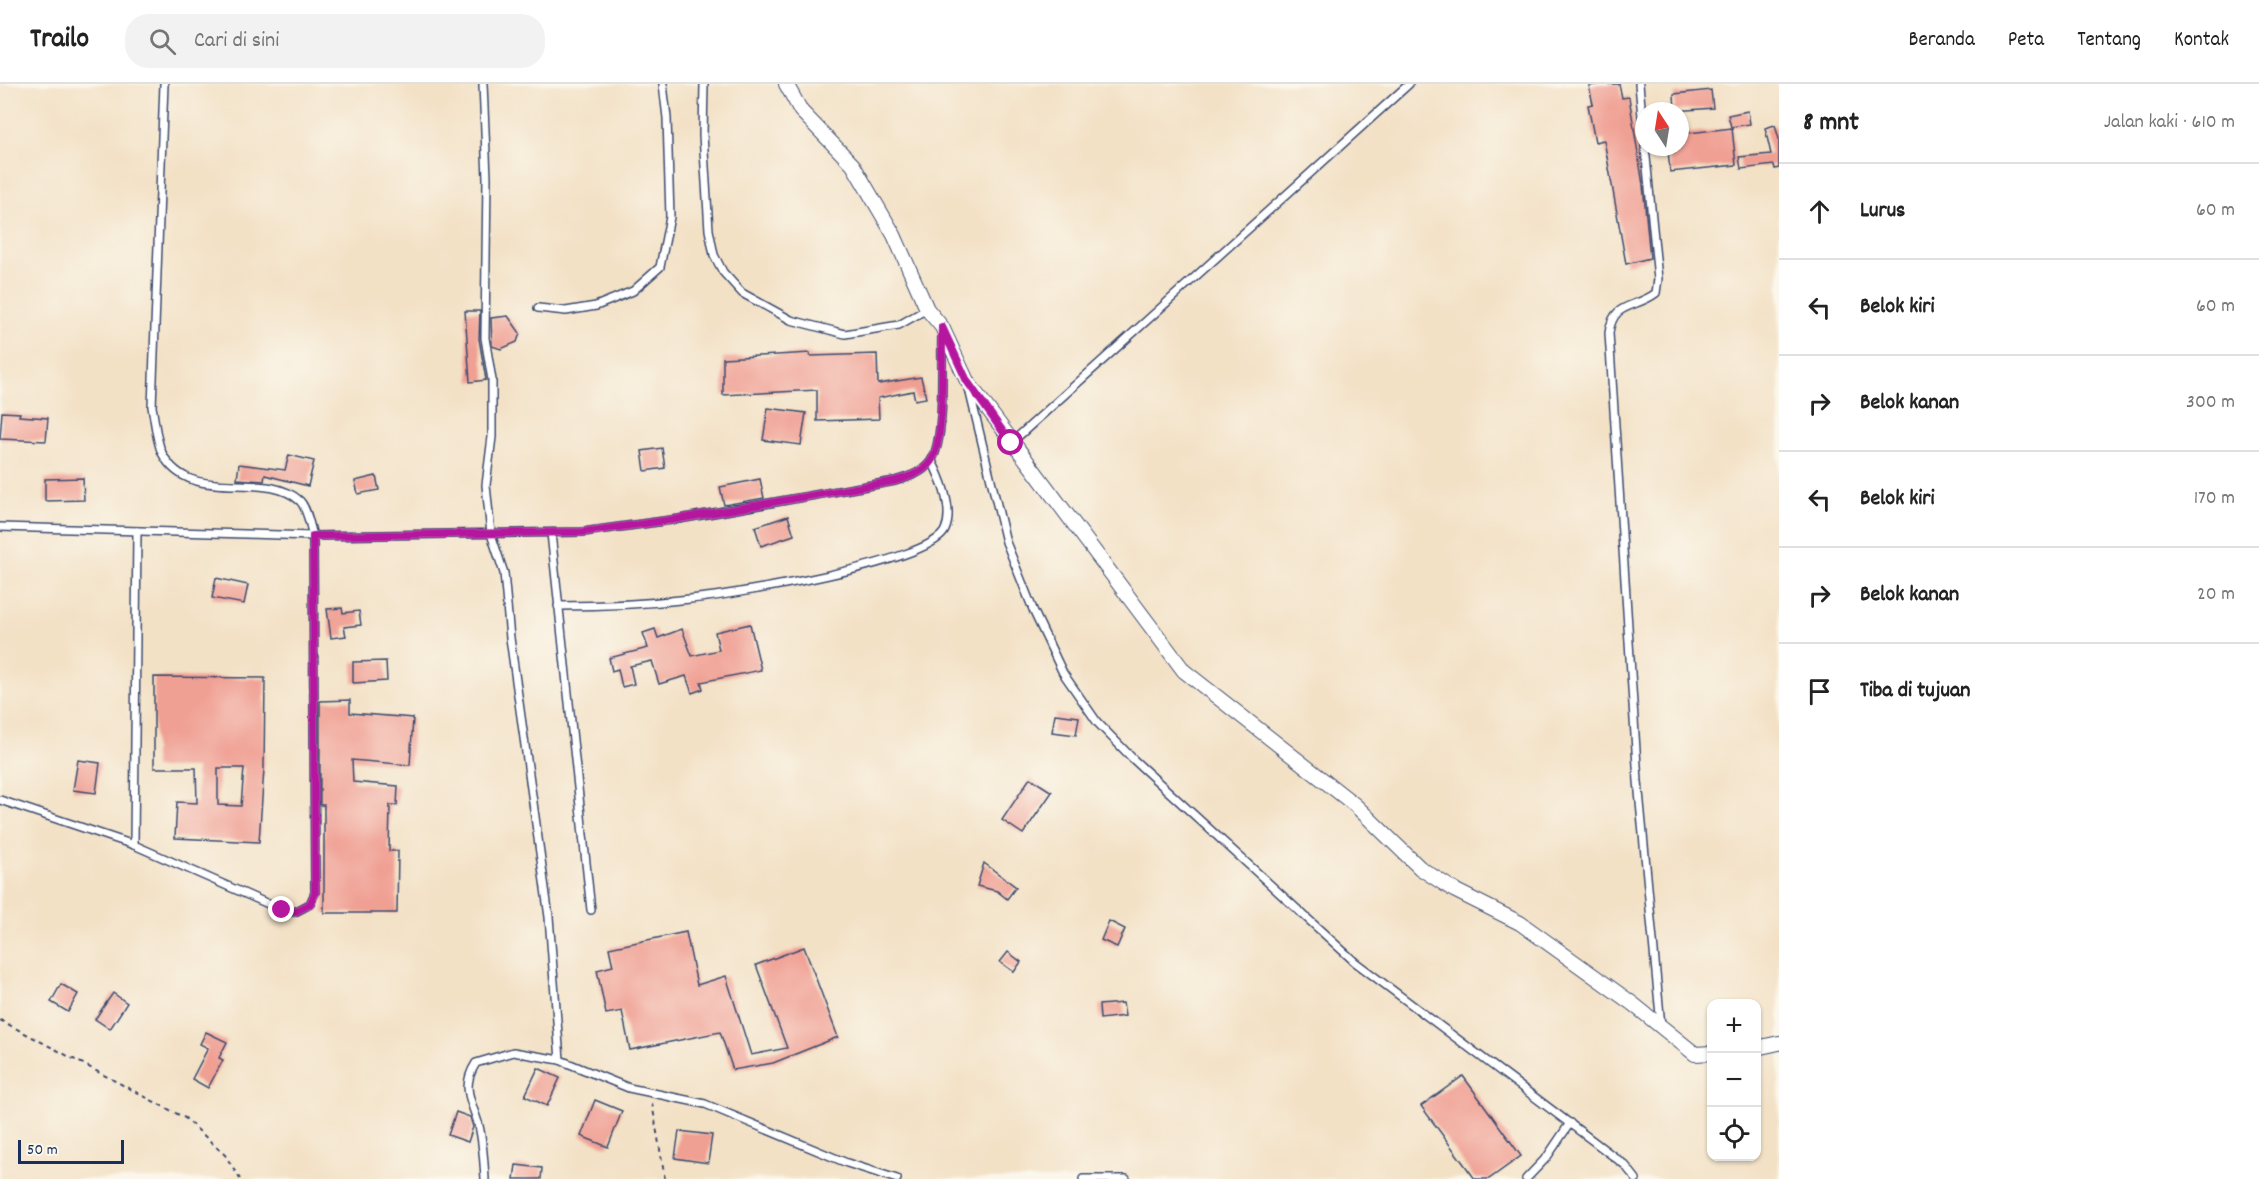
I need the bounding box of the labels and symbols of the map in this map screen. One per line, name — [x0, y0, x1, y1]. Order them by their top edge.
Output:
north arrow — [1635, 102, 1689, 156]
route start — [997, 429, 1023, 455]
route end — [268, 896, 294, 922]
scale bar — [18, 1137, 124, 1164]

